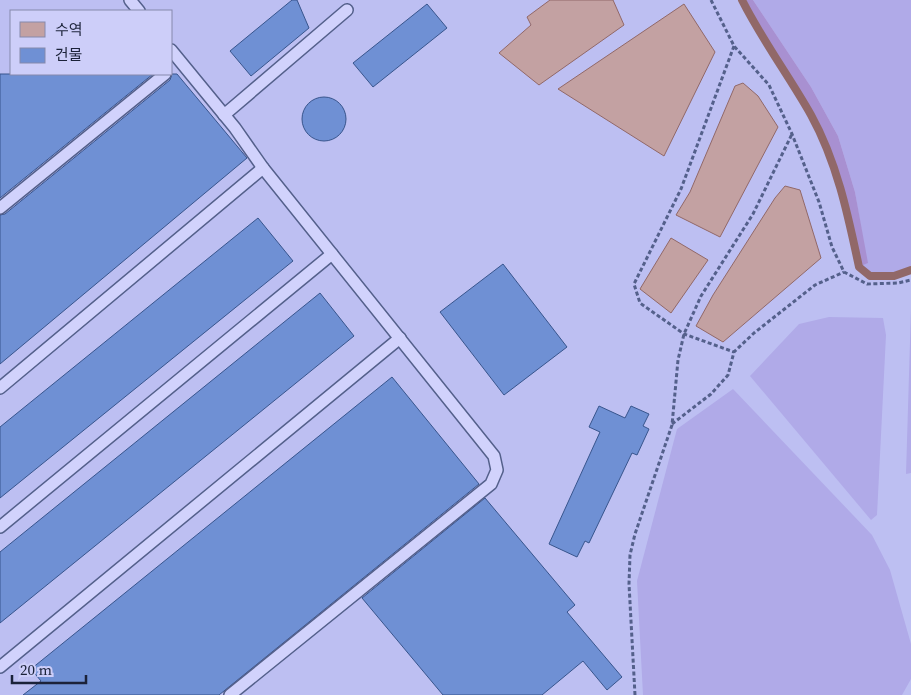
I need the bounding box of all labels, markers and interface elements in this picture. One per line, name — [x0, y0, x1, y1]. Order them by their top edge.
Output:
legend — [10, 10, 172, 75]
text: 수역 — [55, 19, 83, 40]
text: 건물 — [55, 44, 83, 65]
scale bar — [12, 652, 86, 684]
text: 20 m — [20, 659, 52, 680]

